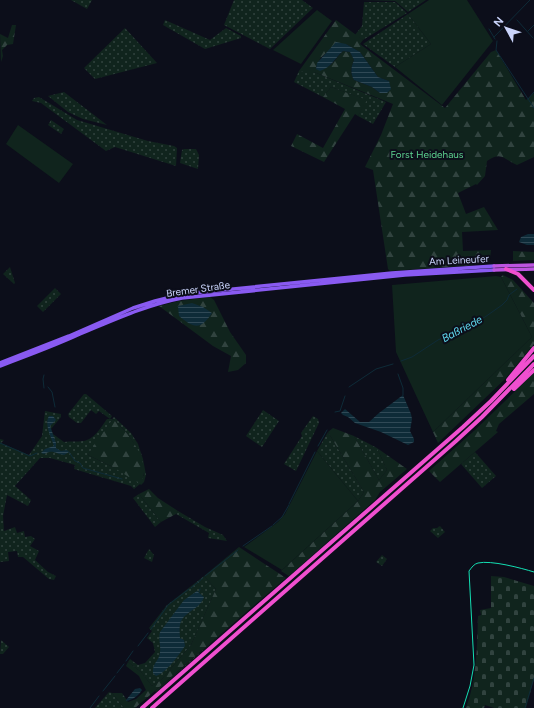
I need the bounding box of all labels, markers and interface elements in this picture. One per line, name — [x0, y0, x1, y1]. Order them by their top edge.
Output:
north arrow — [486, 8, 526, 48]
text: N — [491, 14, 506, 29]
park label: Forst Heidehaus — [391, 148, 464, 161]
street label: Am Leineufer — [429, 252, 490, 268]
street label: Bremer Straße — [165, 278, 231, 300]
water label: Baßriede — [439, 313, 485, 345]

